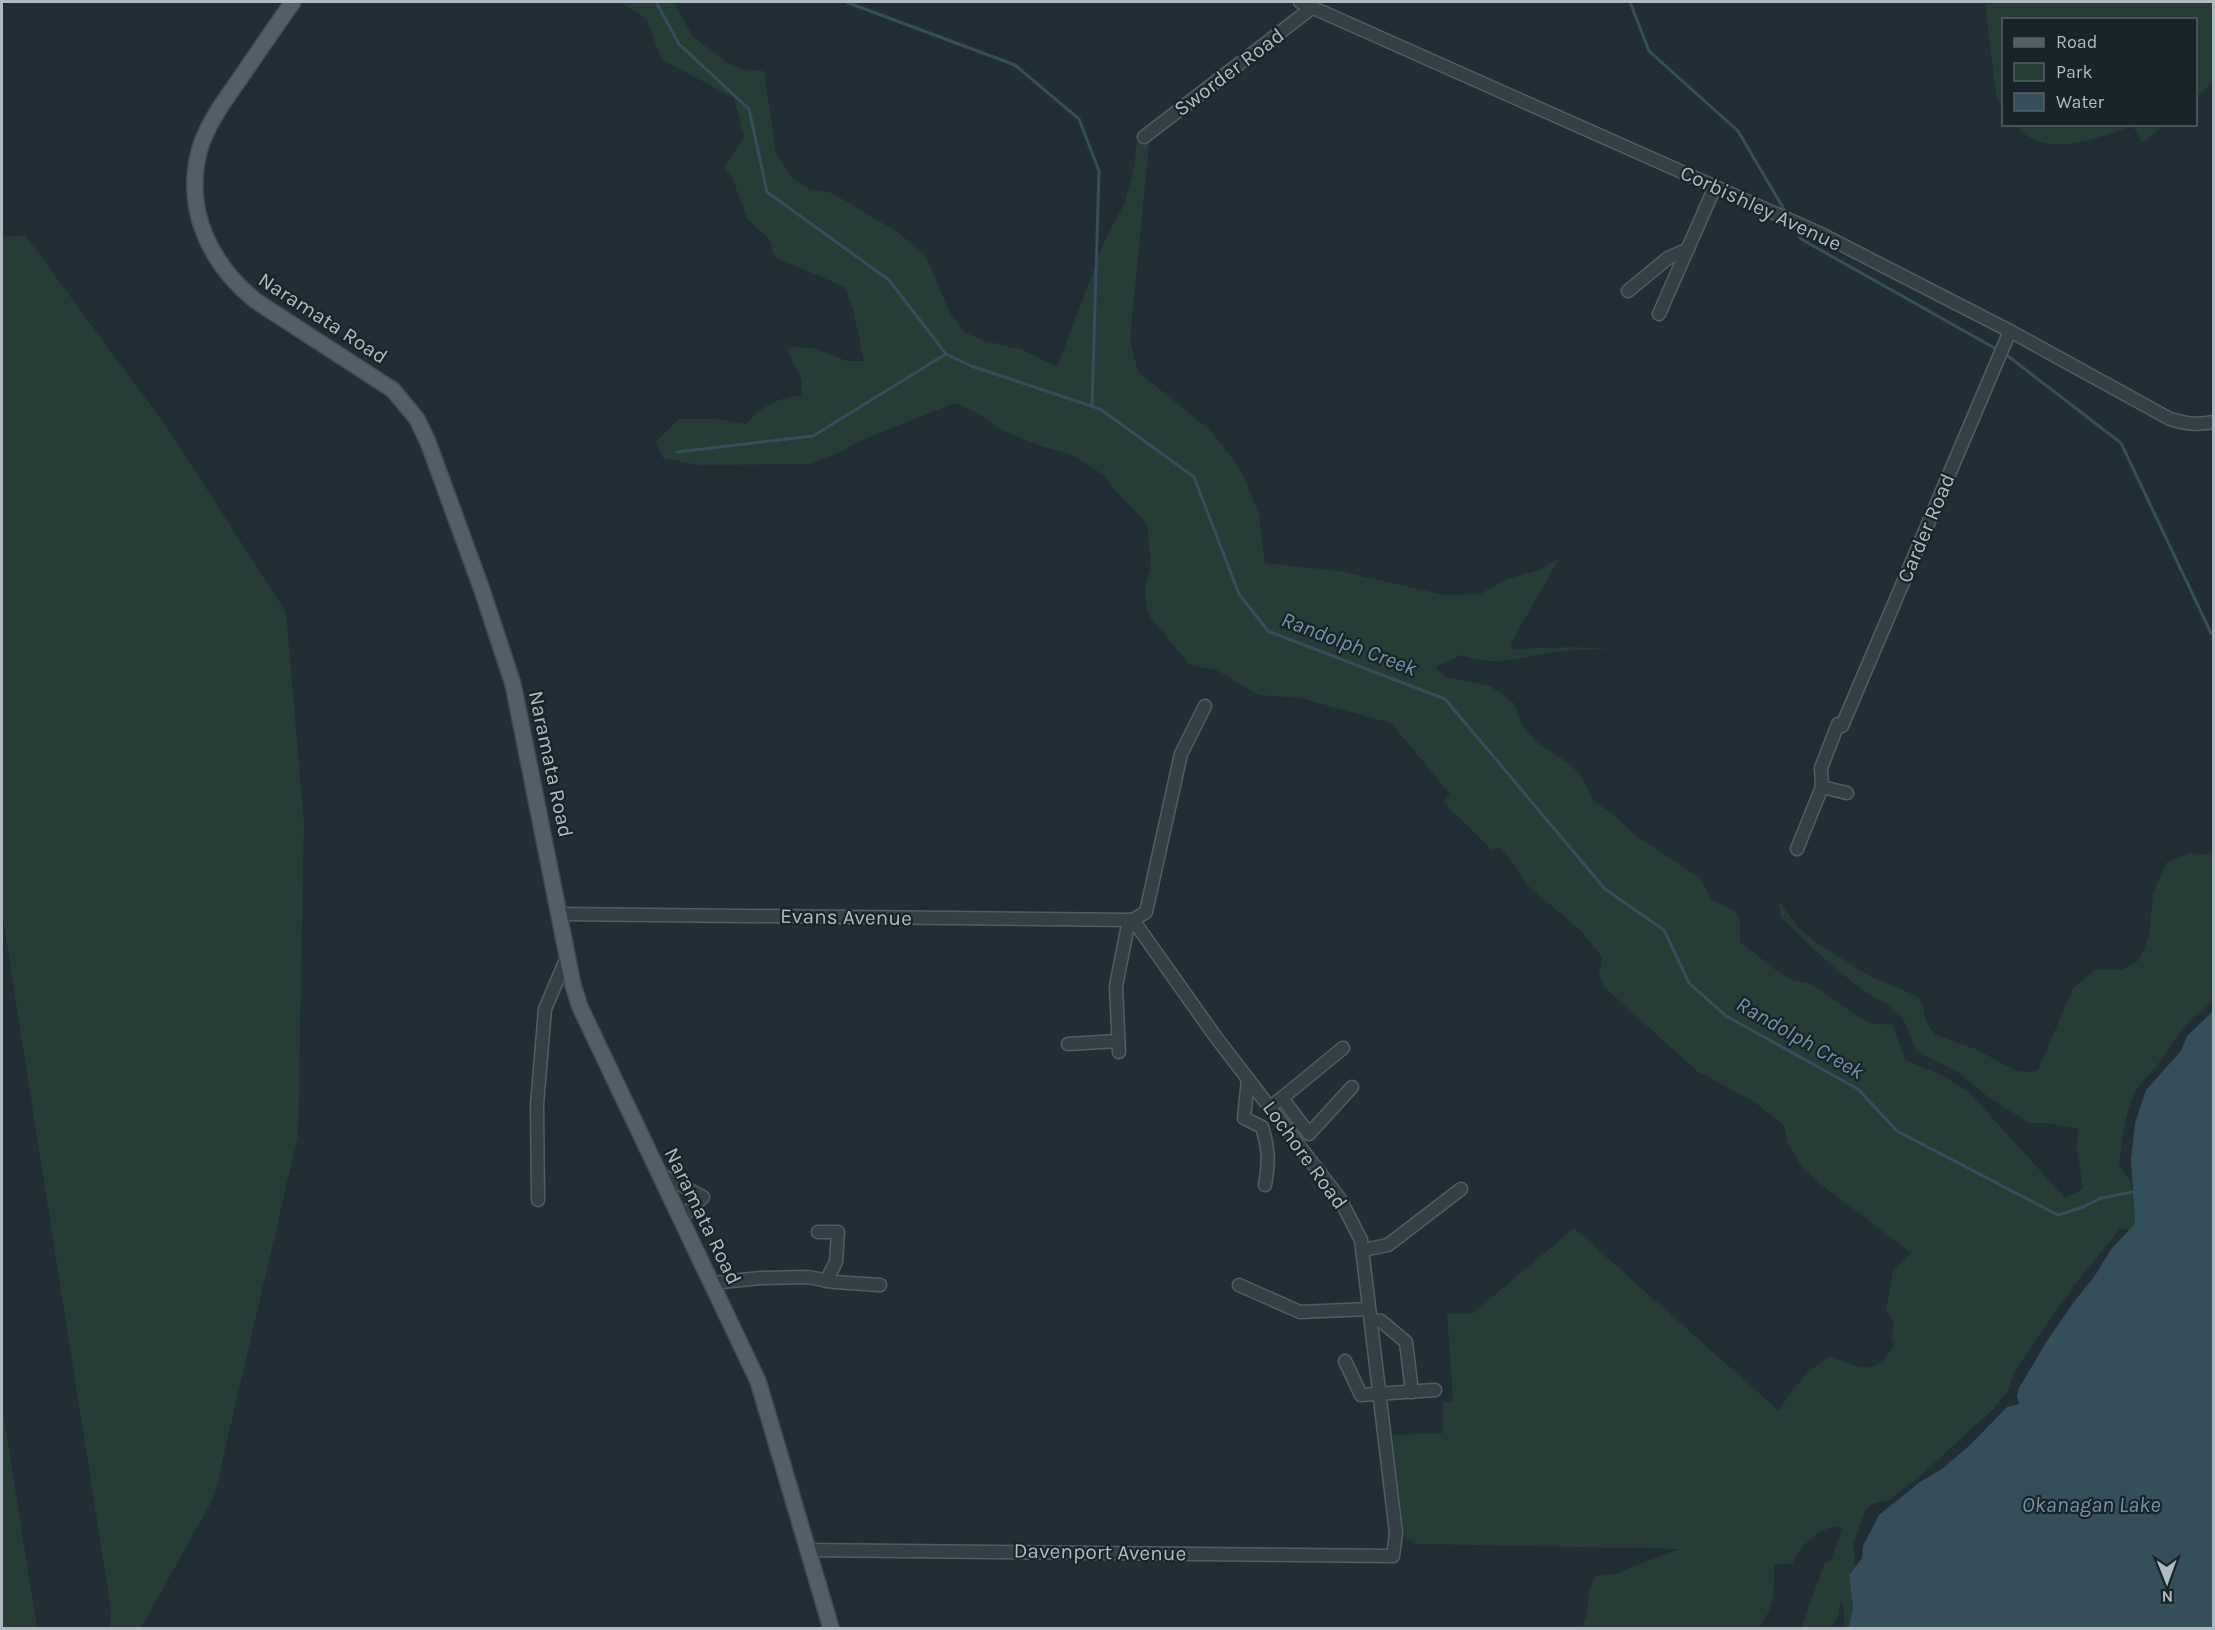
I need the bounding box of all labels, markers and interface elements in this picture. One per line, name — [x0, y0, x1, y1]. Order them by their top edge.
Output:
legend — [2002, 18, 2197, 126]
street label: Sworder Road — [1169, 23, 1289, 121]
text: Road — [2056, 31, 2097, 53]
text: Park — [2056, 61, 2093, 83]
text: Water — [2056, 91, 2104, 113]
street label: Corbishley Avenue — [1677, 160, 1845, 256]
street label: Naramata Road — [254, 267, 392, 369]
street label: Carder Road — [1892, 470, 1960, 586]
water label: Randolph Creek — [1278, 606, 1421, 682]
street label: Naramata Road — [524, 689, 578, 839]
street label: Evans Avenue — [780, 904, 912, 930]
water label: Randolph Creek — [1732, 991, 1869, 1085]
street label: Lochore Road — [1258, 1096, 1352, 1214]
street label: Naramata Road — [660, 1144, 746, 1288]
water label: Okanagan Lake — [2022, 1492, 2160, 1518]
street label: Davenport Avenue — [1013, 1538, 1187, 1566]
north arrow — [2137, 1552, 2197, 1612]
text: N — [2161, 1587, 2173, 1606]

